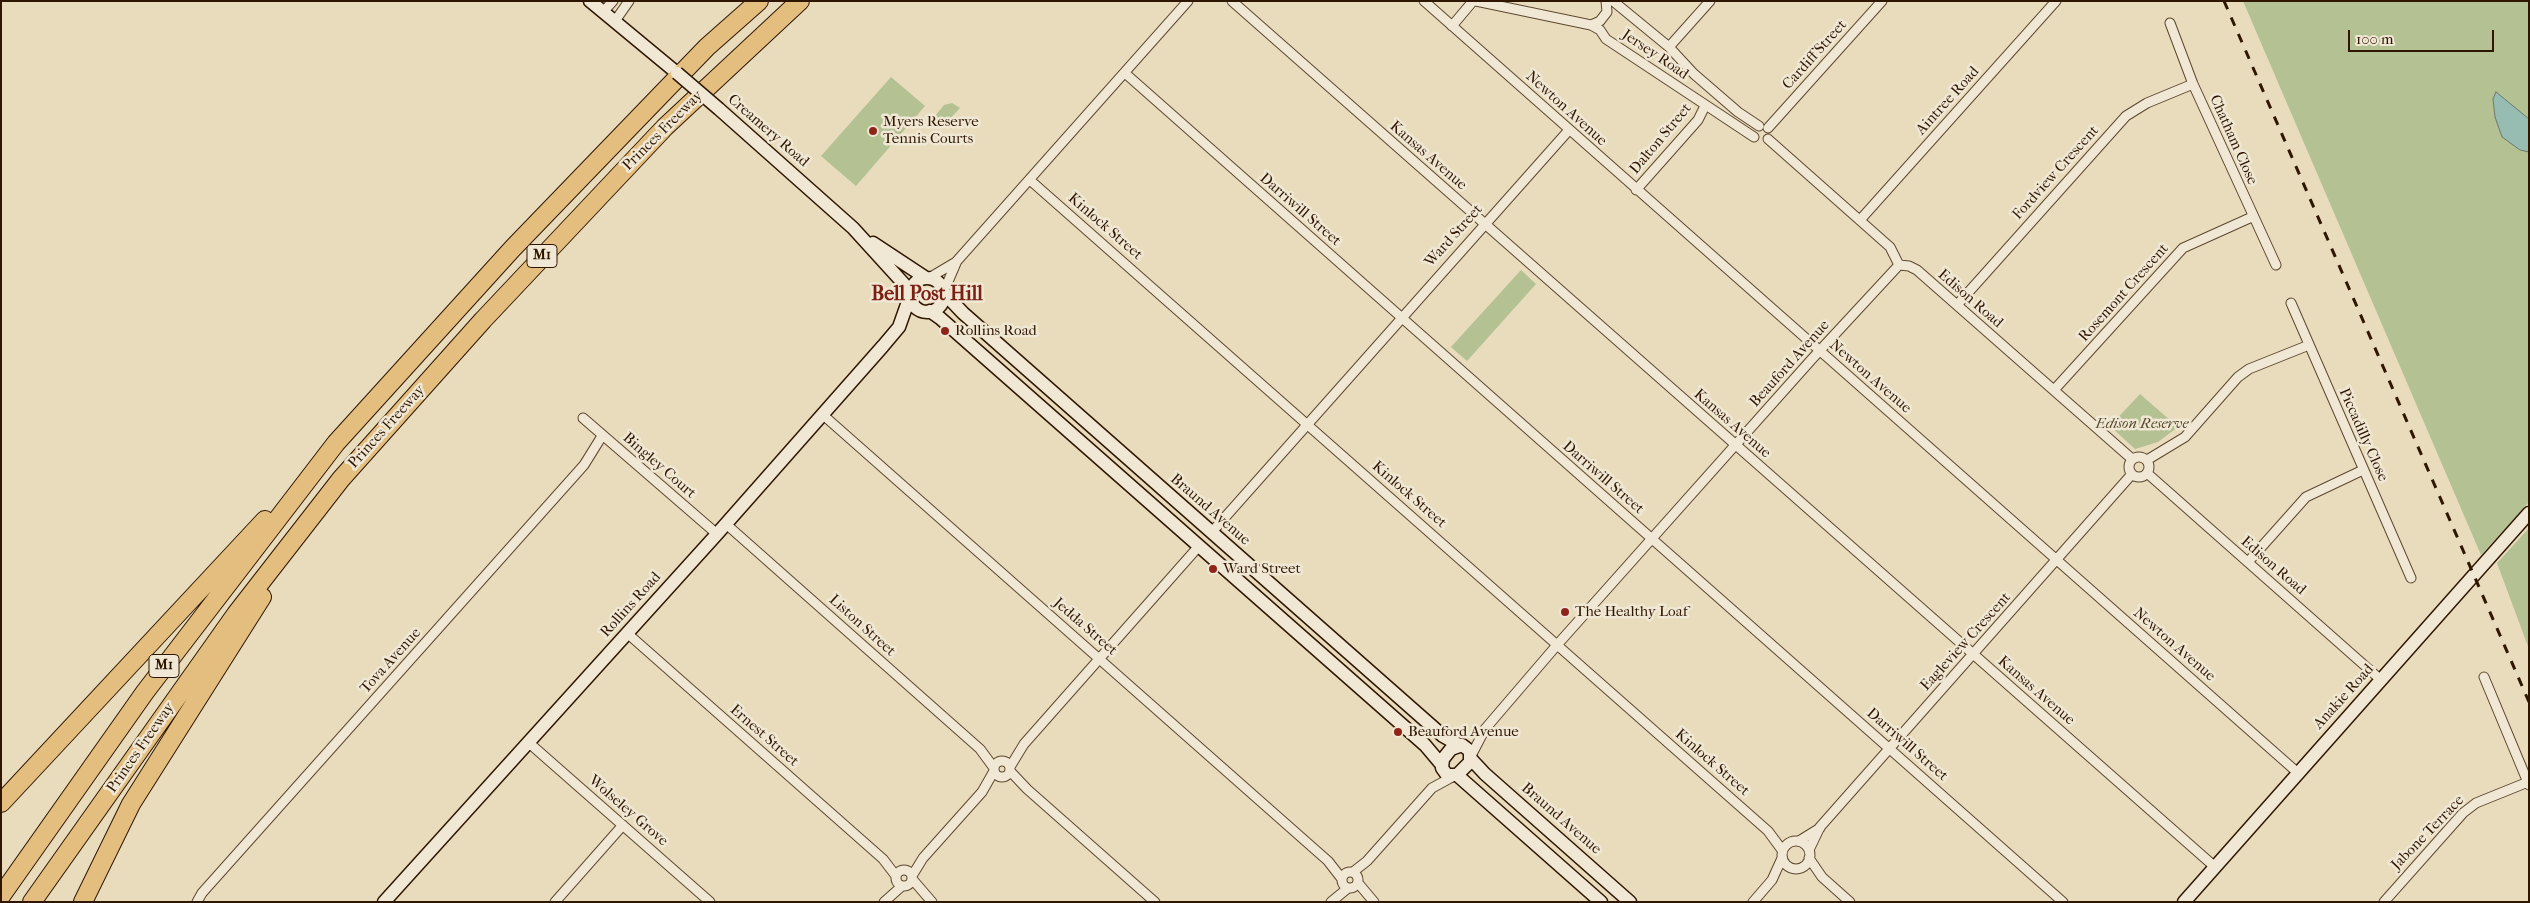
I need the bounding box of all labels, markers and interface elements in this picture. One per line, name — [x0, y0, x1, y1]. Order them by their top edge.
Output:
street label: Cardiff Street — [1779, 16, 1851, 94]
scale bar — [2350, 20, 2496, 52]
street label: Jersey Road — [1618, 26, 1692, 84]
text: 100 m — [2356, 30, 2394, 48]
street label: Aintree Road — [1913, 63, 1983, 139]
street label: Newton Avenue — [1522, 68, 1610, 150]
street label: Princes Freeway — [619, 87, 707, 175]
street label: Creamery Road — [724, 91, 812, 171]
street label: Chatham Close — [2205, 92, 2261, 188]
street label: Dalton Street — [1626, 100, 1696, 178]
place label: Myers Reserve Tennis Courts — [883, 113, 979, 148]
street label: Kansas Avenue — [1386, 118, 1470, 194]
street label: Fordview Crescent — [2009, 122, 2103, 224]
marker: Myers Reserve Tennis Courts — [867, 125, 879, 137]
street label: Darriwill Street — [1256, 170, 1344, 250]
street label: Kinlock Street — [1064, 190, 1146, 264]
street label: Ward Street — [1421, 201, 1487, 271]
street label: Rosemont Crescent — [2075, 240, 2173, 346]
road number: M1 — [527, 245, 557, 268]
street label: Edison Road — [1934, 266, 2006, 332]
district label: Bell Post Hill — [871, 283, 983, 307]
street label: Beauford Avenue — [1746, 317, 1834, 411]
place label: Rollins Road — [955, 322, 1037, 340]
marker: Rollins Road — [939, 325, 951, 337]
street label: Newton Avenue — [1825, 336, 1915, 418]
street label: Princes Freeway — [345, 382, 429, 472]
street label: Kansas Avenue — [1690, 386, 1774, 462]
street label: Piccadilly Close — [2334, 386, 2392, 484]
park label: Edison Reserve — [2096, 415, 2188, 433]
street label: Bingley Court — [619, 429, 699, 503]
street label: Darriwill Street — [1559, 438, 1647, 518]
street label: Kinlock Street — [1368, 458, 1450, 532]
street label: Braund Avenue — [1166, 470, 1254, 550]
street label: Edison Road — [2237, 533, 2309, 599]
place label: Ward Street — [1223, 560, 1301, 578]
marker: Ward Street — [1207, 563, 1219, 575]
street label: Rollins Road — [597, 569, 665, 641]
street label: Eagleview Crescent — [1917, 589, 2015, 695]
street label: Liston Street — [825, 591, 899, 661]
street label: Jedda Street — [1049, 594, 1121, 660]
place label: The Healthy Loaf — [1575, 603, 1688, 621]
street label: Newton Avenue — [2129, 604, 2219, 686]
marker: The Healthy Loaf — [1559, 606, 1571, 618]
street label: Tova Avenue — [357, 625, 425, 697]
street label: Kansas Avenue — [1994, 653, 2078, 729]
road number: M1 — [149, 654, 179, 678]
street label: Anakie Road — [2310, 661, 2378, 733]
street label: Princes Freeway — [103, 699, 179, 797]
street label: Ernest Street — [726, 701, 802, 771]
street label: Darriwill Street — [1863, 705, 1951, 785]
place label: Beauford Avenue — [1408, 723, 1519, 741]
marker: Beauford Avenue — [1392, 726, 1404, 738]
street label: Kinlock Street — [1671, 726, 1753, 800]
street label: Wolseley Grove — [585, 772, 671, 850]
street label: Braund Avenue — [1517, 779, 1605, 859]
street label: Jabone Terrace — [2388, 792, 2468, 874]

